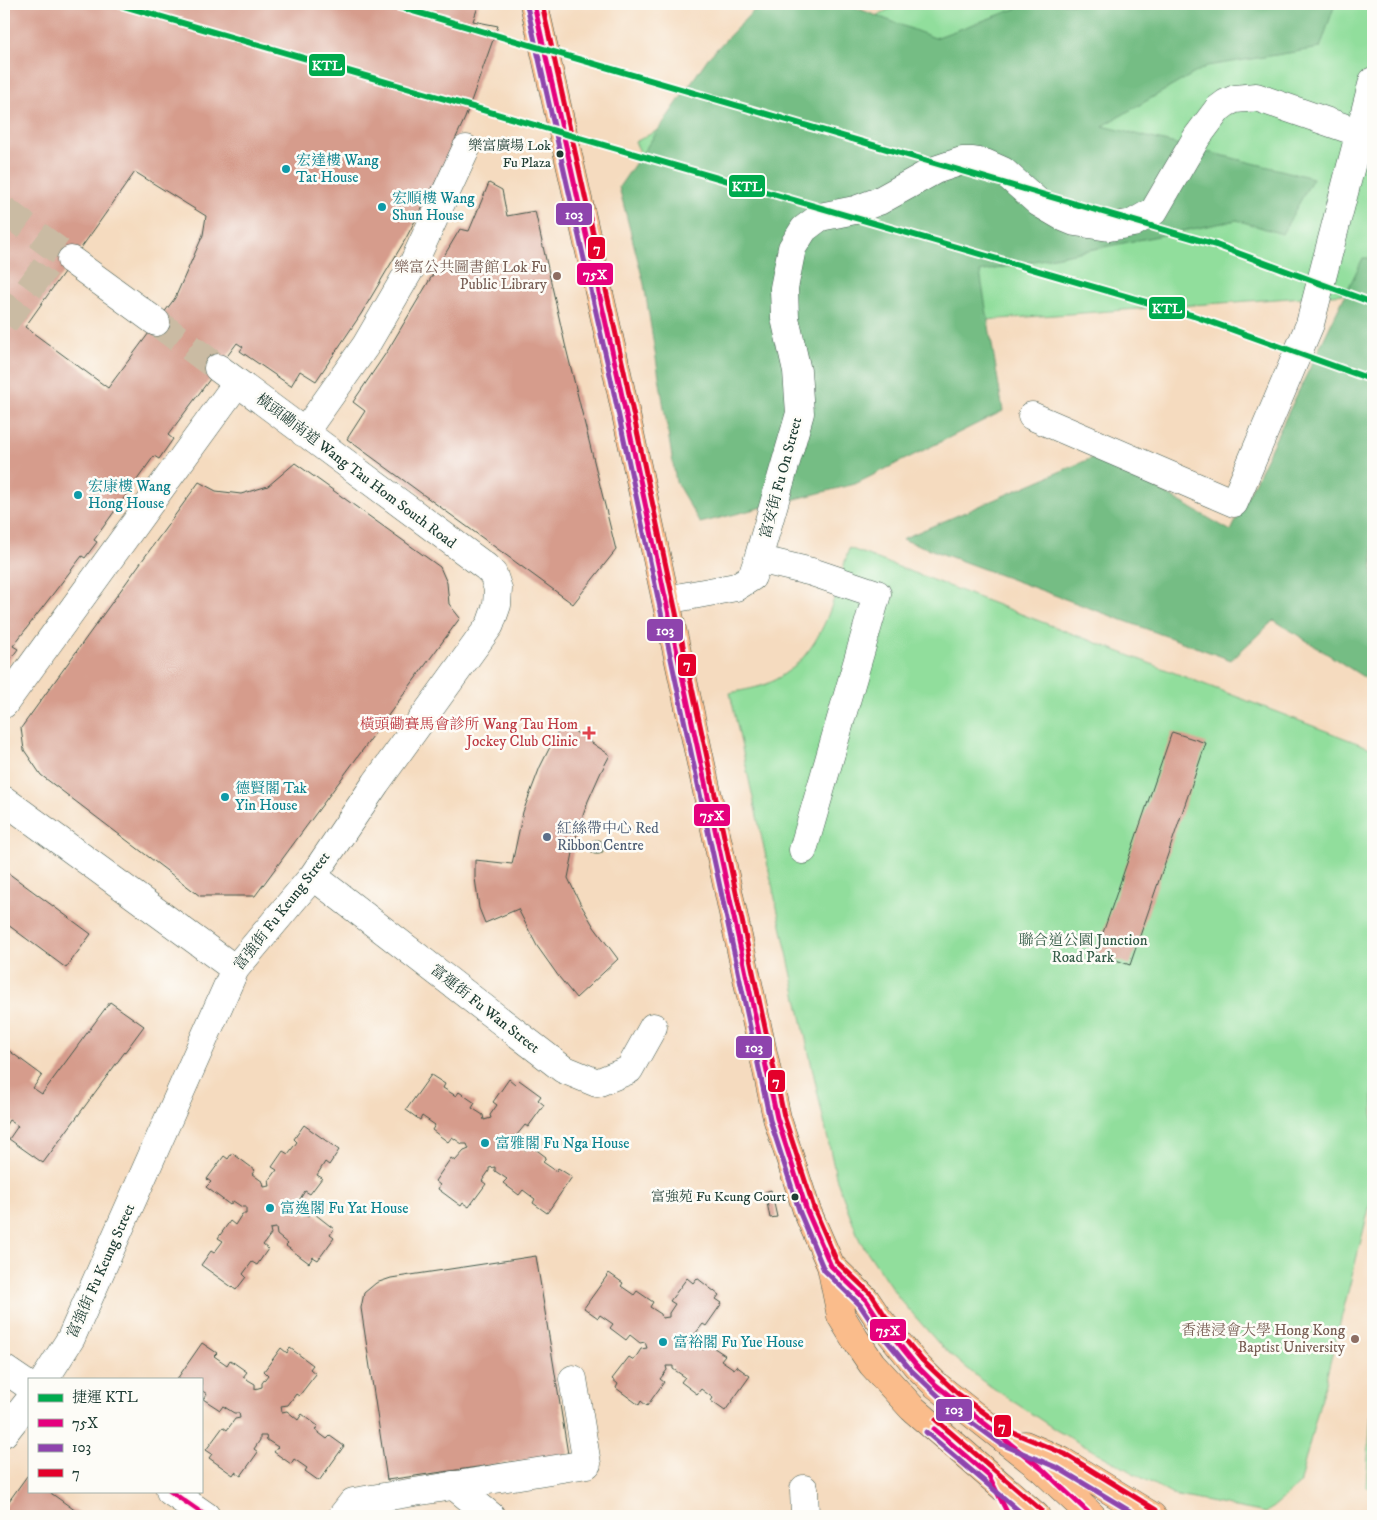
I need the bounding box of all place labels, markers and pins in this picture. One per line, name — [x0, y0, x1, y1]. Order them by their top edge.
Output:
place label: 樂富廣場 Lok Fu Plaza — [468, 137, 551, 172]
marker: 樂富廣場 Lok Fu Plaza — [555, 149, 565, 159]
place label: 宏達樓 Wang Tat House — [296, 151, 379, 187]
marker: 宏達樓 Wang Tat House — [280, 163, 292, 175]
place label: 宏順樓 Wang Shun House — [392, 189, 475, 225]
marker: 宏順樓 Wang Shun House — [376, 201, 388, 213]
place label: 樂富公共圖書館 Lok Fu Public Library — [394, 258, 548, 294]
marker: 樂富公共圖書館 Lok Fu Public Library — [551, 270, 563, 282]
place label: 宏康樓 Wang Hong House — [88, 477, 171, 513]
marker: 宏康樓 Wang Hong House — [72, 489, 84, 501]
place label: 橫頭磡賽馬會診所 Wang Tau Hom Jockey Club Clinic — [359, 715, 579, 751]
marker: 橫頭磡賽馬會診所 Wang Tau Hom Jockey Club Clinic — [582, 726, 596, 740]
place label: 德賢閣 Tak Yin House — [235, 779, 308, 815]
marker: 德賢閣 Tak Yin House — [219, 791, 231, 803]
place label: 紅絲帶中心 Red Ribbon Centre — [557, 819, 659, 855]
marker: 紅絲帶中心 Red Ribbon Centre — [541, 831, 553, 843]
place label: 富雅閣 Fu Nga House — [495, 1134, 629, 1153]
marker: 富雅閣 Fu Nga House — [479, 1137, 491, 1149]
place label: 富強苑 Fu Keung Court — [651, 1188, 787, 1206]
marker: 富強苑 Fu Keung Court — [790, 1192, 800, 1202]
place label: 富逸閣 Fu Yat House — [280, 1199, 409, 1218]
marker: 富逸閣 Fu Yat House — [264, 1202, 276, 1214]
place label: 香港浸會大學 Hong Kong Baptist University — [1181, 1321, 1346, 1357]
place label: 富裕閣 Fu Yue House — [673, 1333, 804, 1352]
marker: 香港浸會大學 Hong Kong Baptist University — [1349, 1333, 1361, 1345]
marker: 富裕閣 Fu Yue House — [657, 1336, 669, 1348]

